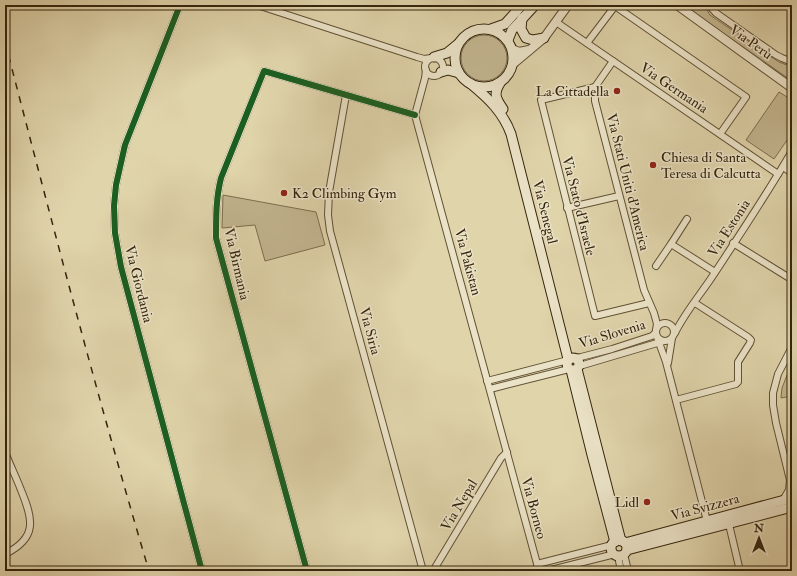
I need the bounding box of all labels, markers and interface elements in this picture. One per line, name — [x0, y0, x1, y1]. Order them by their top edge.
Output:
street label: Via Perù — [726, 21, 776, 63]
street label: Via Germania — [637, 59, 711, 117]
place label: La Cittadella — [536, 83, 609, 100]
marker: La Cittadella — [612, 86, 622, 96]
street label: Via Stati Uniti d'America — [603, 112, 653, 253]
place label: Chiesa di Santa Teresa di Calcutta — [661, 149, 761, 182]
street label: Via Stato d'Israele — [558, 155, 600, 258]
marker: Chiesa di Santa Teresa di Calcutta — [648, 160, 658, 170]
street label: Via Senegal — [529, 178, 561, 246]
place label: K2 Climbing Gym — [292, 185, 397, 203]
marker: K2 Climbing Gym — [279, 188, 289, 198]
street label: Via Estonia — [704, 196, 754, 260]
street label: Via Birmania — [220, 226, 254, 302]
street label: Via Pakistan — [451, 227, 485, 297]
street label: Via Giordania — [121, 244, 157, 325]
street label: Via Siria — [356, 305, 385, 357]
street label: Via Slovenia — [577, 316, 648, 352]
street label: Via Borneo — [518, 475, 550, 541]
street label: Via Nepal — [437, 476, 482, 534]
street label: Via Svizzera — [669, 490, 741, 524]
place label: Lidl — [615, 494, 639, 511]
marker: Lidl — [642, 497, 652, 507]
north arrow — [739, 518, 779, 558]
text: N — [753, 522, 765, 535]

